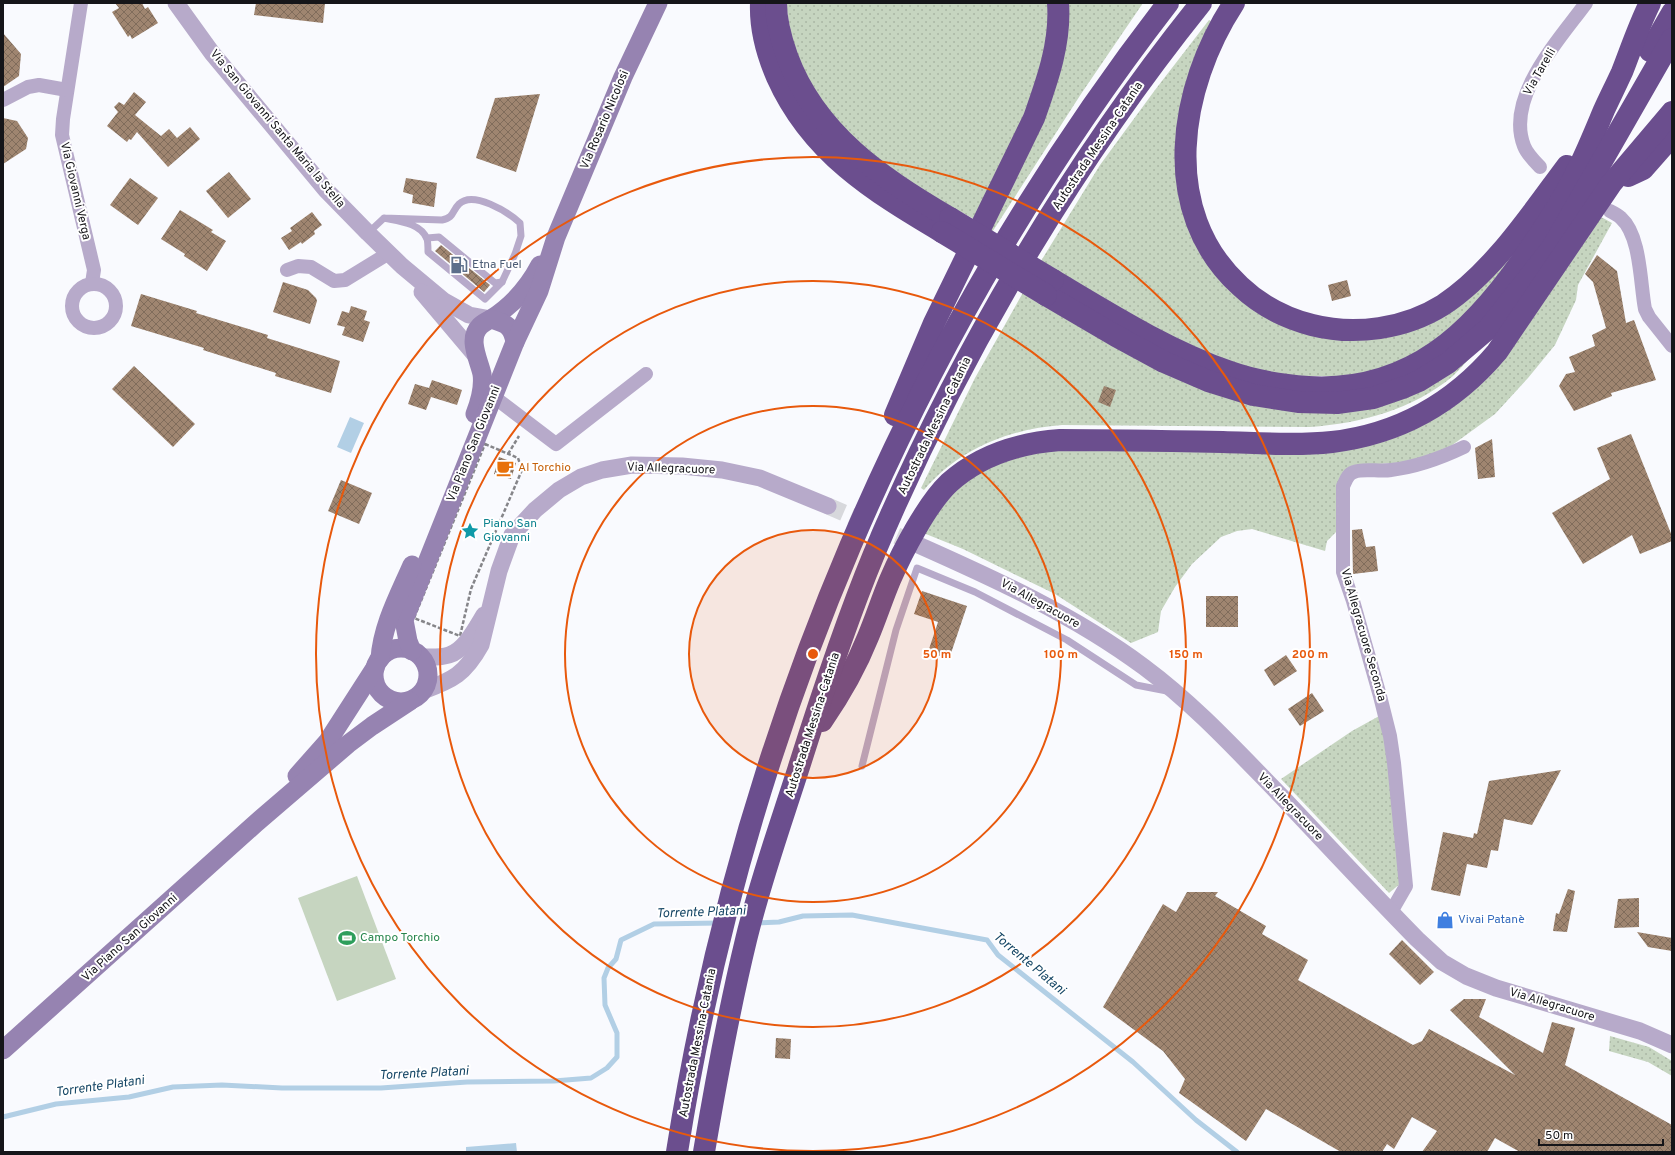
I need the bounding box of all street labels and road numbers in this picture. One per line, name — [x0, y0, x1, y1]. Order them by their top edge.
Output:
street label: Via Tarelli — [1520, 45, 1560, 99]
street label: Via San Giovanni Santa Maria la Stella — [206, 46, 348, 212]
street label: Via Rosario Nicolosi — [577, 68, 633, 172]
street label: Autostrada Messina-Catania — [1049, 79, 1147, 213]
street label: Via Giovanni Verga — [56, 140, 94, 242]
street label: Autostrada Messina-Catania — [895, 354, 975, 498]
street label: Via Piano San Giovanni — [443, 384, 505, 504]
street label: Via Allegracuore — [627, 459, 715, 479]
street label: Via Allegracuore Seconda — [1336, 567, 1390, 703]
street label: Via Allegracuore — [997, 576, 1083, 632]
street label: Autostrada Messina-Catania — [782, 651, 844, 799]
street label: Via Allegracuore — [1254, 770, 1326, 844]
street label: Via Piano San Giovanni — [79, 891, 181, 985]
street label: Autostrada Messina-Catania — [676, 967, 720, 1119]
street label: Via Allegracuore — [1507, 984, 1597, 1026]

